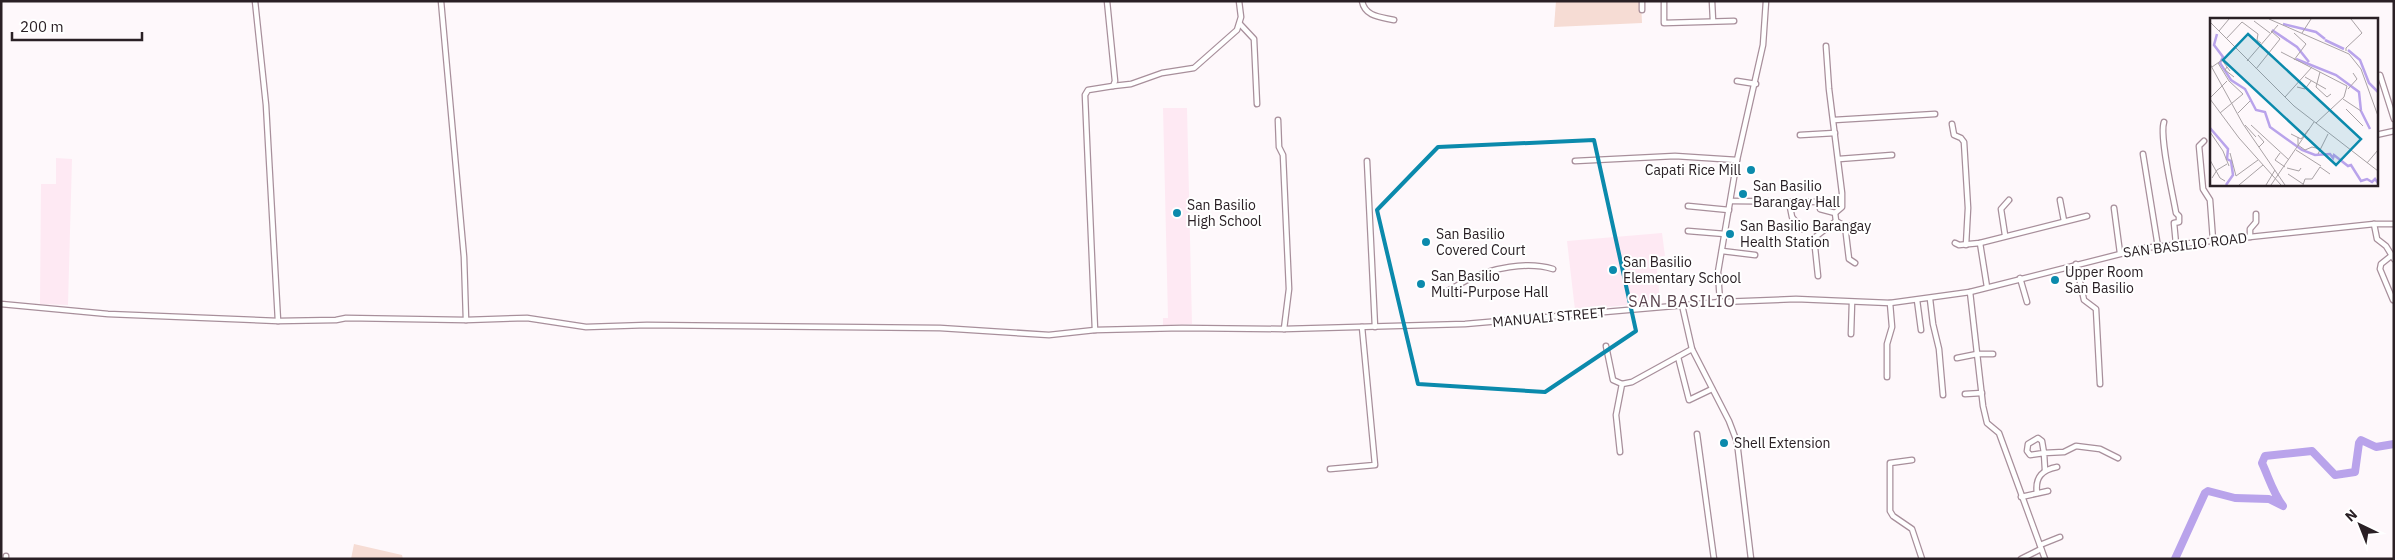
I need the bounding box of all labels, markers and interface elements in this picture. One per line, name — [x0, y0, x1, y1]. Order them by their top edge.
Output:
scale bar — [12, 10, 142, 42]
text: 200 m — [20, 17, 64, 36]
inset map — [2210, 18, 2378, 185]
place label: Capati Rice Mill — [1645, 161, 1741, 179]
marker: Capati Rice Mill — [1745, 164, 1757, 176]
place label: San Basilio Barangay Hall — [1753, 177, 1840, 211]
marker: San Basilio Barangay Hall — [1737, 188, 1749, 200]
place label: San Basilio High School — [1187, 196, 1262, 230]
marker: San Basilio High School — [1171, 207, 1183, 219]
place label: San Basilio Barangay Health Station — [1740, 217, 1871, 251]
place label: San Basilio Covered Court — [1436, 225, 1526, 259]
marker: San Basilio Barangay Health Station — [1724, 228, 1736, 240]
street label: SAN BASILIO ROAD — [2122, 228, 2248, 262]
marker: San Basilio Covered Court — [1420, 236, 1432, 248]
place label: San Basilio Elementary School — [1623, 253, 1741, 287]
place label: Upper Room San Basilio — [2065, 263, 2144, 297]
marker: San Basilio Elementary School — [1607, 264, 1619, 276]
place label: San Basilio Multi-Purpose Hall — [1431, 267, 1549, 301]
marker: Upper Room San Basilio — [2049, 274, 2061, 286]
marker: San Basilio Multi-Purpose Hall — [1415, 278, 1427, 290]
district label: SAN BASILIO — [1628, 291, 1736, 311]
street label: MANUALI STREET — [1492, 303, 1606, 331]
place label: Shell Extension — [1734, 434, 1831, 452]
marker: Shell Extension — [1718, 437, 1730, 449]
north arrow — [2335, 500, 2385, 550]
text: N — [2341, 505, 2361, 526]

